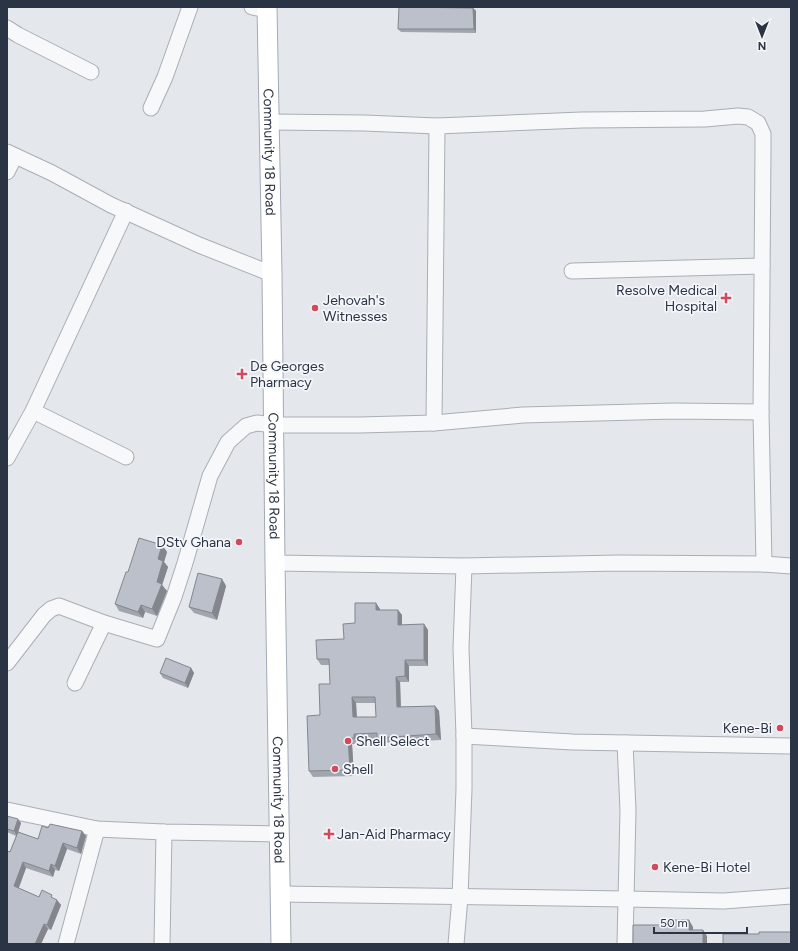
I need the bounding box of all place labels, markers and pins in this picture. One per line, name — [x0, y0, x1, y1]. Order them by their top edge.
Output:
place label: Resolve Medical Hospital — [616, 282, 717, 315]
place label: Jehovah's Witnesses — [323, 292, 388, 325]
marker: Resolve Medical Hospital — [720, 292, 732, 304]
marker: Jehovah's Witnesses — [310, 303, 320, 313]
place label: De Georges Pharmacy — [250, 358, 324, 391]
marker: De Georges Pharmacy — [237, 369, 247, 379]
place label: DStv Ghana — [156, 534, 231, 551]
marker: DStv Ghana — [234, 537, 244, 547]
place label: Kene-Bi — [723, 720, 772, 737]
marker: Kene-Bi — [775, 723, 785, 733]
place label: Shell Select — [356, 733, 430, 750]
marker: Shell Select — [343, 736, 353, 746]
place label: Shell — [343, 761, 373, 778]
marker: Shell — [330, 764, 340, 774]
place label: Jan-Aid Pharmacy — [337, 826, 452, 843]
marker: Jan-Aid Pharmacy — [324, 829, 334, 839]
place label: Kene-Bi Hotel — [663, 859, 750, 876]
marker: Kene-Bi Hotel — [650, 862, 660, 872]

